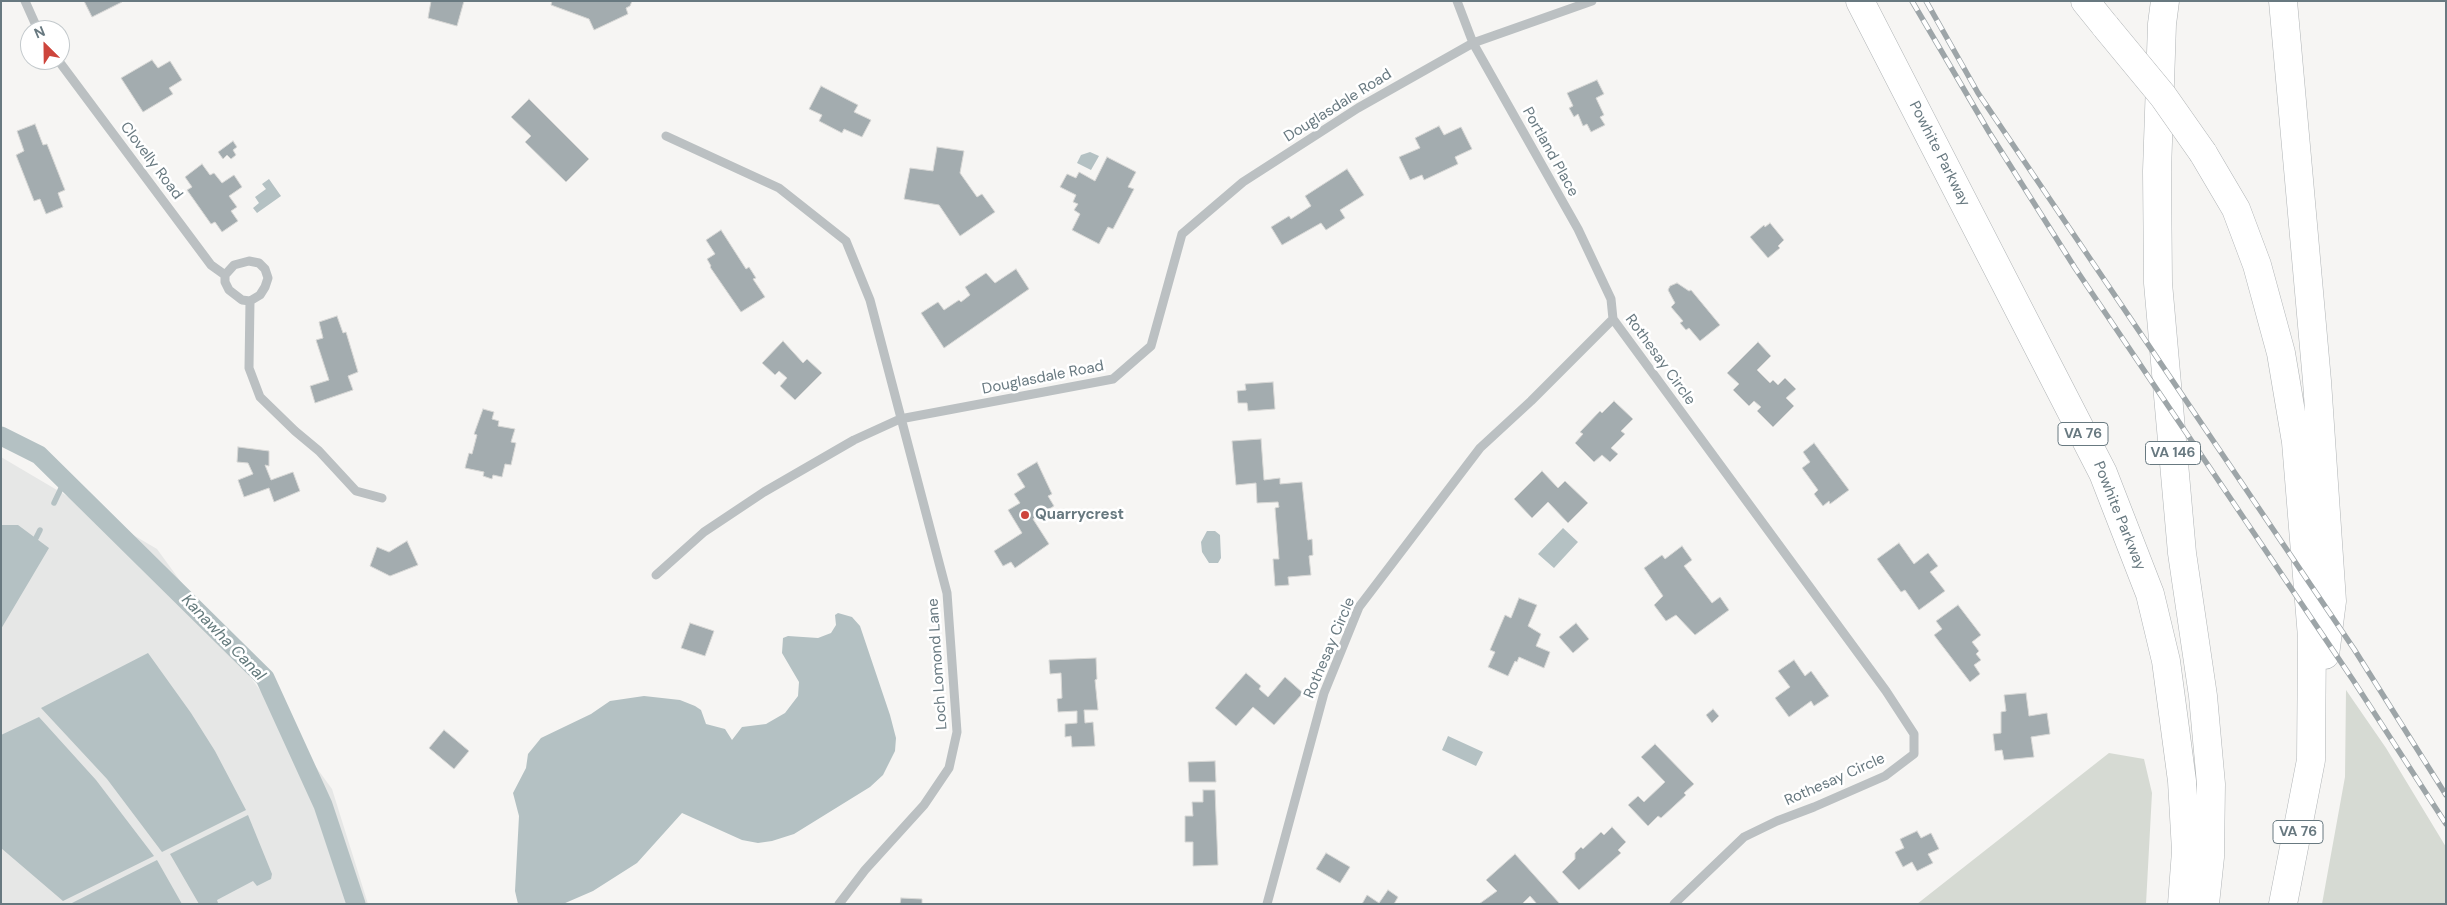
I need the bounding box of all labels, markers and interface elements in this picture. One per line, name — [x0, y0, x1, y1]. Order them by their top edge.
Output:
north arrow — [20, 20, 70, 70]
text: N — [31, 22, 48, 42]
street label: Douglasdale Road — [1281, 66, 1395, 146]
street label: Powhite Parkway — [1905, 98, 1973, 210]
street label: Portland Place — [1518, 104, 1582, 200]
street label: Clovelly Road — [116, 119, 186, 203]
street label: Rothesay Circle — [1621, 311, 1699, 409]
street label: Douglasdale Road — [981, 357, 1105, 399]
road number: VA 76 — [2058, 422, 2108, 446]
road number: VA 146 — [2146, 442, 2200, 464]
street label: Powhite Parkway — [2089, 459, 2149, 573]
place label: Quarrycrest — [1035, 506, 1124, 524]
marker: Quarrycrest — [1019, 509, 1031, 521]
water label: Kanawha Canal — [177, 591, 269, 685]
street label: Rothesay Circle — [1301, 595, 1359, 701]
street label: Loch Lomond Lane — [924, 598, 952, 730]
street label: Rothesay Circle — [1782, 750, 1888, 810]
road number: VA 76 — [2273, 820, 2323, 844]

